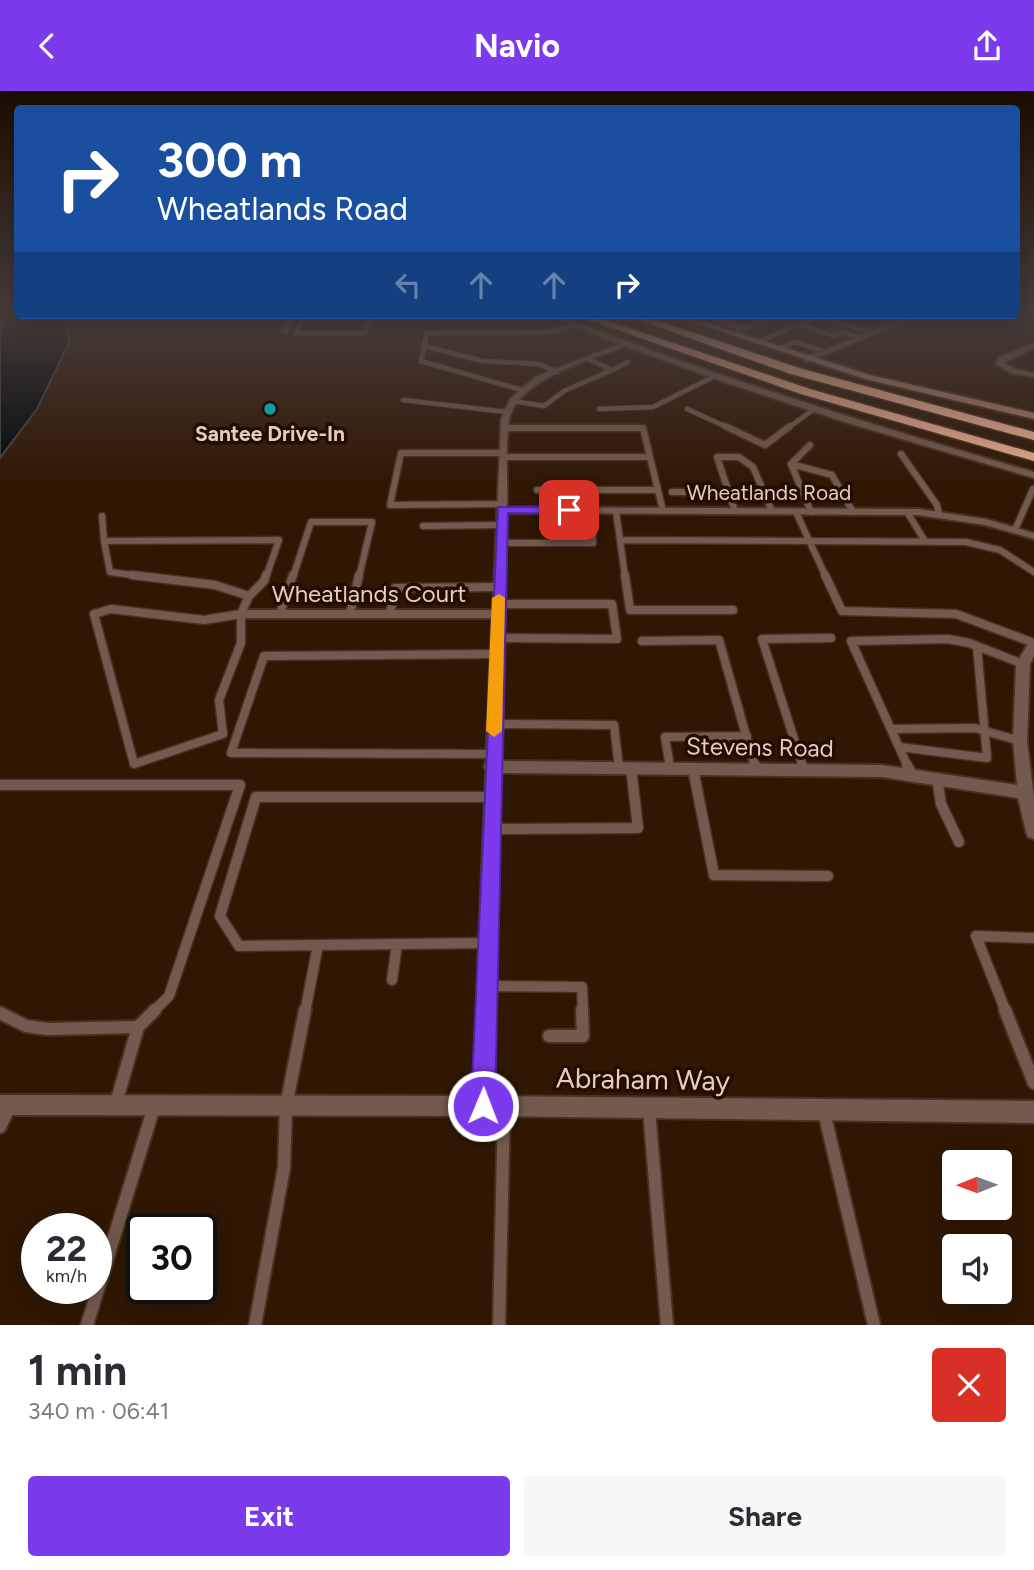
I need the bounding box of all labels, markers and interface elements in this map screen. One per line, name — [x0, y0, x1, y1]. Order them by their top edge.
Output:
icon: back — [28, 27, 66, 65]
text: Navio — [474, 27, 560, 65]
icon: share — [968, 27, 1006, 65]
text: 300 m — [157, 130, 302, 189]
icon: right — [42, 133, 133, 224]
text: Wheatlands Road — [157, 190, 408, 228]
icon: left — [389, 266, 427, 304]
icon: ahead — [462, 266, 500, 304]
icon: ahead — [535, 266, 573, 304]
icon: right — [608, 266, 646, 304]
marker: Santee Drive-In — [262, 401, 278, 417]
place label: Santee Drive-In — [195, 421, 345, 446]
pin — [539, 480, 599, 540]
street label: Wheatlands Road — [687, 480, 851, 505]
icon: arrive — [550, 491, 588, 529]
street label: Wheatlands Court — [272, 579, 466, 608]
street label: Stevens Road — [686, 731, 834, 763]
street label: Abraham Way — [556, 1060, 731, 1098]
position arrow — [446, 1069, 520, 1143]
north arrow — [942, 1150, 1012, 1220]
map controls — [942, 1150, 1012, 1304]
speed limit sign: 30 — [126, 1213, 217, 1304]
text: 22 — [46, 1228, 87, 1270]
button: sound — [942, 1234, 1012, 1304]
text: km/h — [46, 1265, 87, 1287]
text: 1 min — [28, 1345, 127, 1396]
button: close — [932, 1348, 1006, 1422]
text: 340 m · 06:41 — [28, 1397, 169, 1425]
button: Exit — [28, 1476, 510, 1556]
button: Share — [524, 1476, 1006, 1556]

